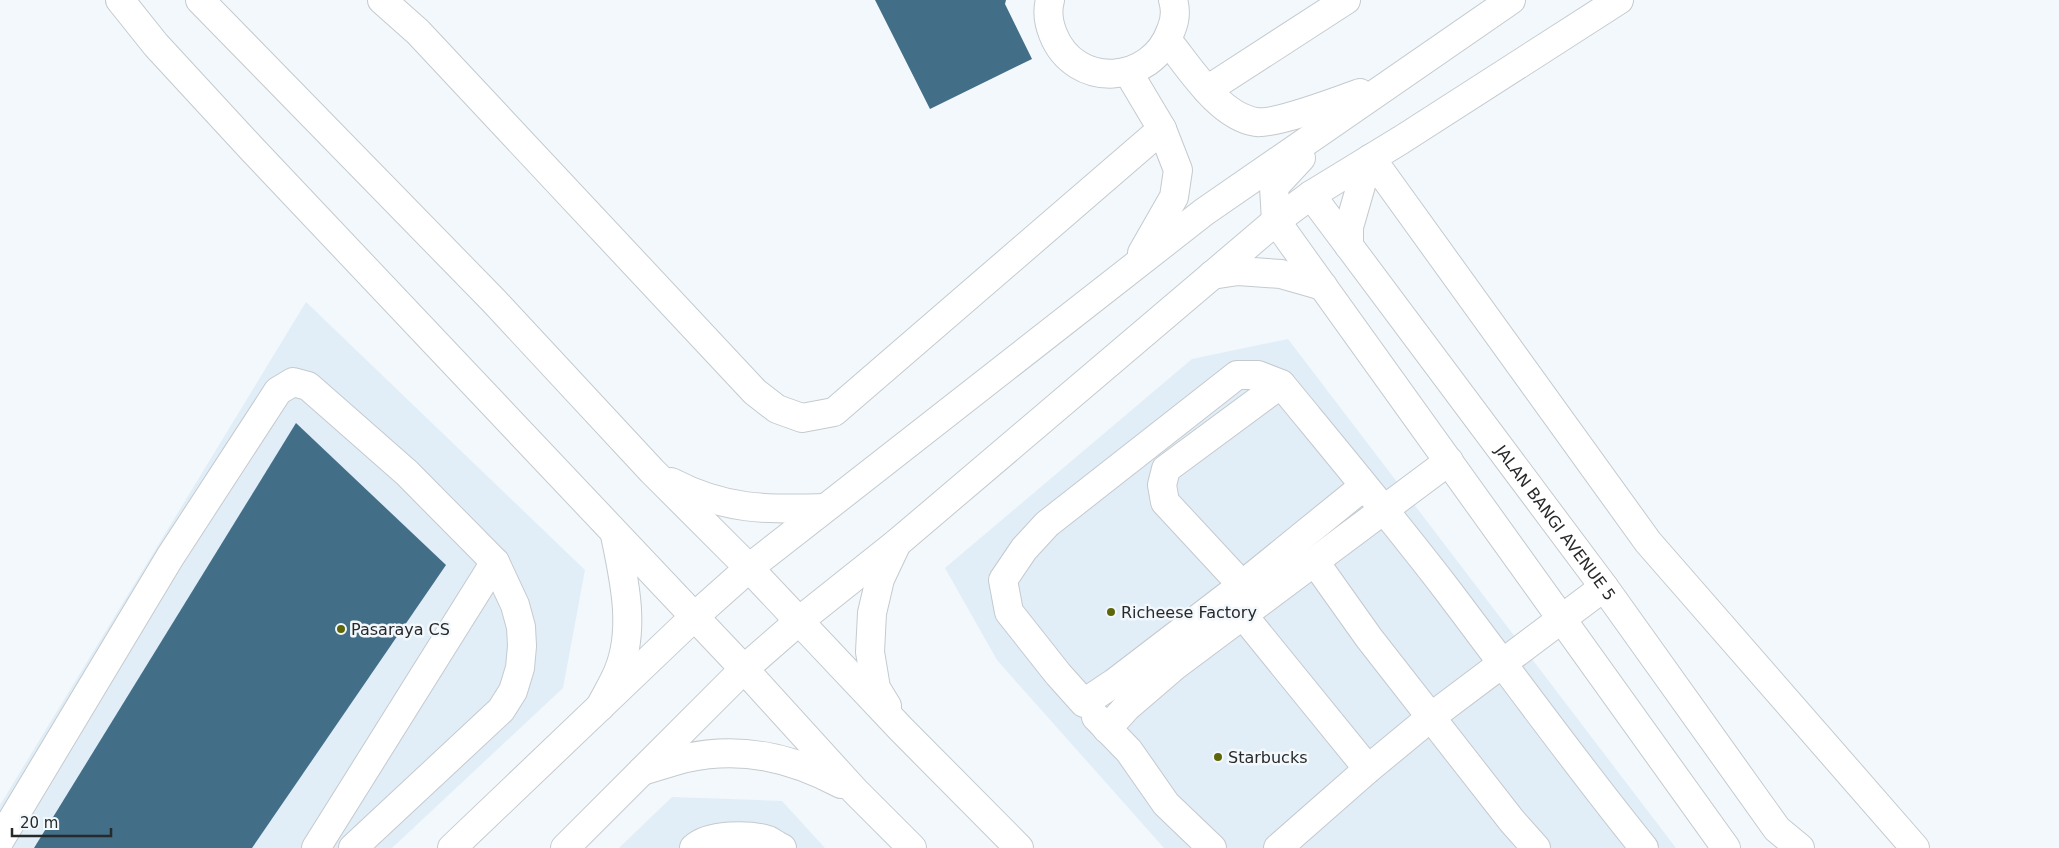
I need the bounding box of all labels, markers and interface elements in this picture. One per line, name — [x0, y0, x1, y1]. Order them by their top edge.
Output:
street label: JALAN BANGI AVENUE 5 — [1491, 440, 1620, 604]
place label: Richeese Factory — [1121, 603, 1257, 622]
marker: Richeese Factory — [1105, 606, 1117, 618]
place label: Pasaraya CS — [351, 620, 450, 639]
marker: Pasaraya CS — [335, 623, 347, 635]
place label: Starbucks — [1228, 748, 1308, 767]
marker: Starbucks — [1212, 751, 1224, 763]
scale bar — [12, 806, 111, 838]
text: 20 m — [20, 814, 58, 832]

